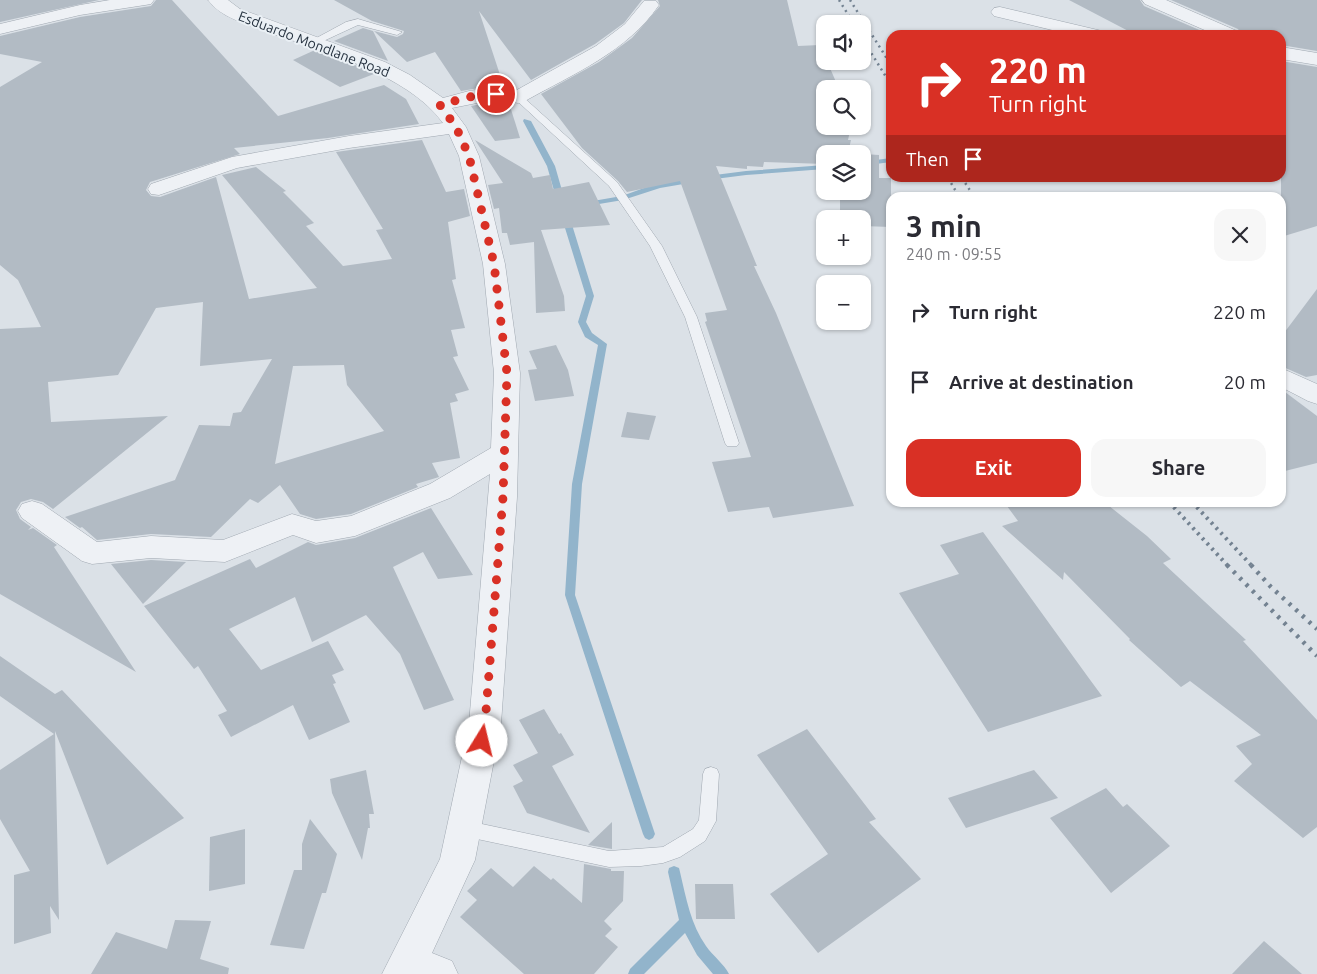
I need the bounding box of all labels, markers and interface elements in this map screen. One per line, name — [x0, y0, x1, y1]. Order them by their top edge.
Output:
street label: Esduardo Mondlane Road — [236, 8, 392, 80]
map controls — [816, 15, 871, 330]
button: sound — [816, 15, 871, 70]
icon: right — [906, 50, 971, 115]
text: 220 m — [989, 50, 1087, 90]
pin — [475, 73, 517, 115]
icon: arrive — [482, 80, 510, 108]
button: search — [816, 80, 871, 135]
text: Turn right — [989, 91, 1087, 116]
button: layers — [816, 145, 871, 200]
icon: arrive — [959, 145, 987, 173]
text: Then — [906, 148, 949, 170]
text: 3 min — [906, 209, 982, 243]
button: close — [1214, 209, 1266, 261]
button: + — [816, 210, 871, 265]
text: 240 m · 09:55 — [906, 245, 1002, 263]
button: − — [816, 275, 871, 330]
icon: right — [906, 298, 934, 326]
text: Turn right — [949, 301, 1037, 323]
text: 220 m — [1213, 301, 1266, 323]
icon: arrive — [906, 368, 934, 396]
text: Arrive at destination — [949, 371, 1134, 393]
text: 20 m — [1224, 371, 1266, 393]
button: Exit — [906, 439, 1081, 497]
button: Share — [1091, 439, 1266, 497]
position arrow — [455, 714, 507, 766]

